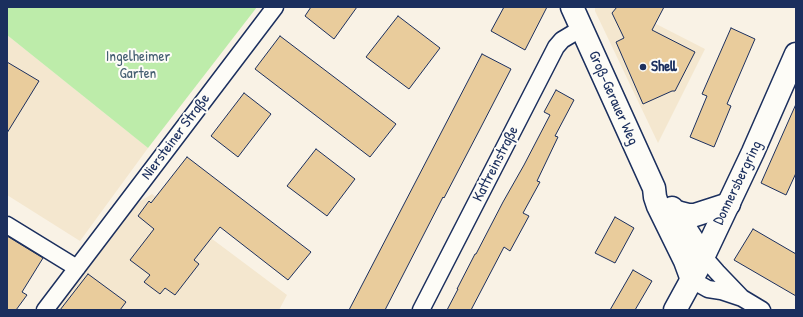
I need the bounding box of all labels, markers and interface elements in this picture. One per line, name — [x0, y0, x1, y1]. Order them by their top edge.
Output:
park label: Ingelheimer Garten — [106, 48, 170, 83]
street label: Groß-Gerauer Weg — [584, 48, 642, 148]
place label: Shell — [651, 58, 677, 76]
marker: Shell — [638, 62, 648, 72]
street label: Niersteiner Straße — [138, 90, 214, 184]
street label: Kattreinstraße — [469, 123, 523, 205]
street label: Donnersbergring — [710, 138, 766, 228]

